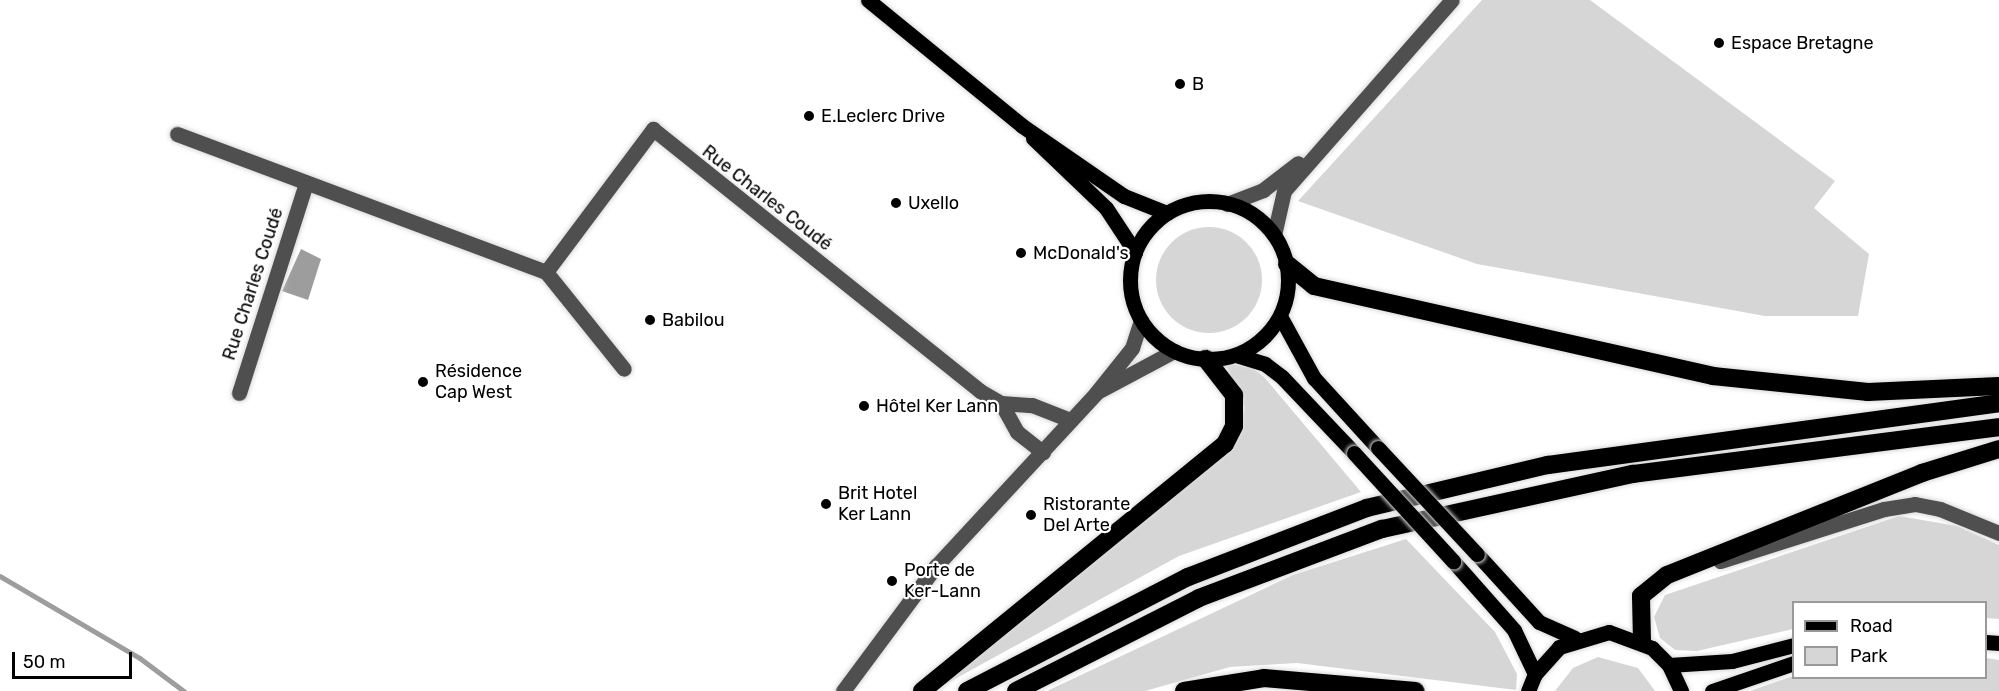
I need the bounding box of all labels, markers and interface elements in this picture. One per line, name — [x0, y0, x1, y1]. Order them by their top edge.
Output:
place label: Espace Bretagne — [1731, 32, 1874, 54]
marker: Espace Bretagne — [1712, 36, 1726, 50]
place label: B — [1192, 73, 1204, 95]
marker: B — [1173, 77, 1187, 91]
place label: E.Leclerc Drive — [821, 105, 945, 127]
marker: E.Leclerc Drive — [802, 109, 816, 123]
street label: Rue Charles Coudé — [698, 141, 836, 255]
place label: Uxello — [908, 192, 959, 214]
marker: Uxello — [889, 196, 903, 210]
street label: Rue Charles Coudé — [218, 205, 288, 363]
place label: McDonald's — [1033, 242, 1129, 264]
marker: McDonald's — [1014, 246, 1028, 260]
place label: Babilou — [662, 309, 725, 331]
marker: Babilou — [643, 313, 657, 327]
place label: Résidence Cap West — [435, 361, 522, 404]
marker: Résidence Cap West — [416, 375, 430, 389]
place label: Hôtel Ker Lann — [876, 395, 998, 417]
marker: Hôtel Ker Lann — [857, 399, 871, 413]
place label: Brit Hotel Ker Lann — [838, 483, 917, 526]
place label: Ristorante Del Arte — [1043, 494, 1130, 536]
marker: Brit Hotel Ker Lann — [819, 497, 833, 511]
marker: Ristorante Del Arte — [1024, 508, 1038, 522]
place label: Porte de Ker-Lann — [904, 560, 981, 602]
marker: Porte de Ker-Lann — [885, 574, 899, 588]
legend — [1792, 601, 1987, 679]
text: Road — [1850, 615, 1893, 637]
scale bar — [15, 640, 135, 678]
text: Park — [1850, 645, 1887, 667]
text: 50 m — [23, 651, 66, 673]

